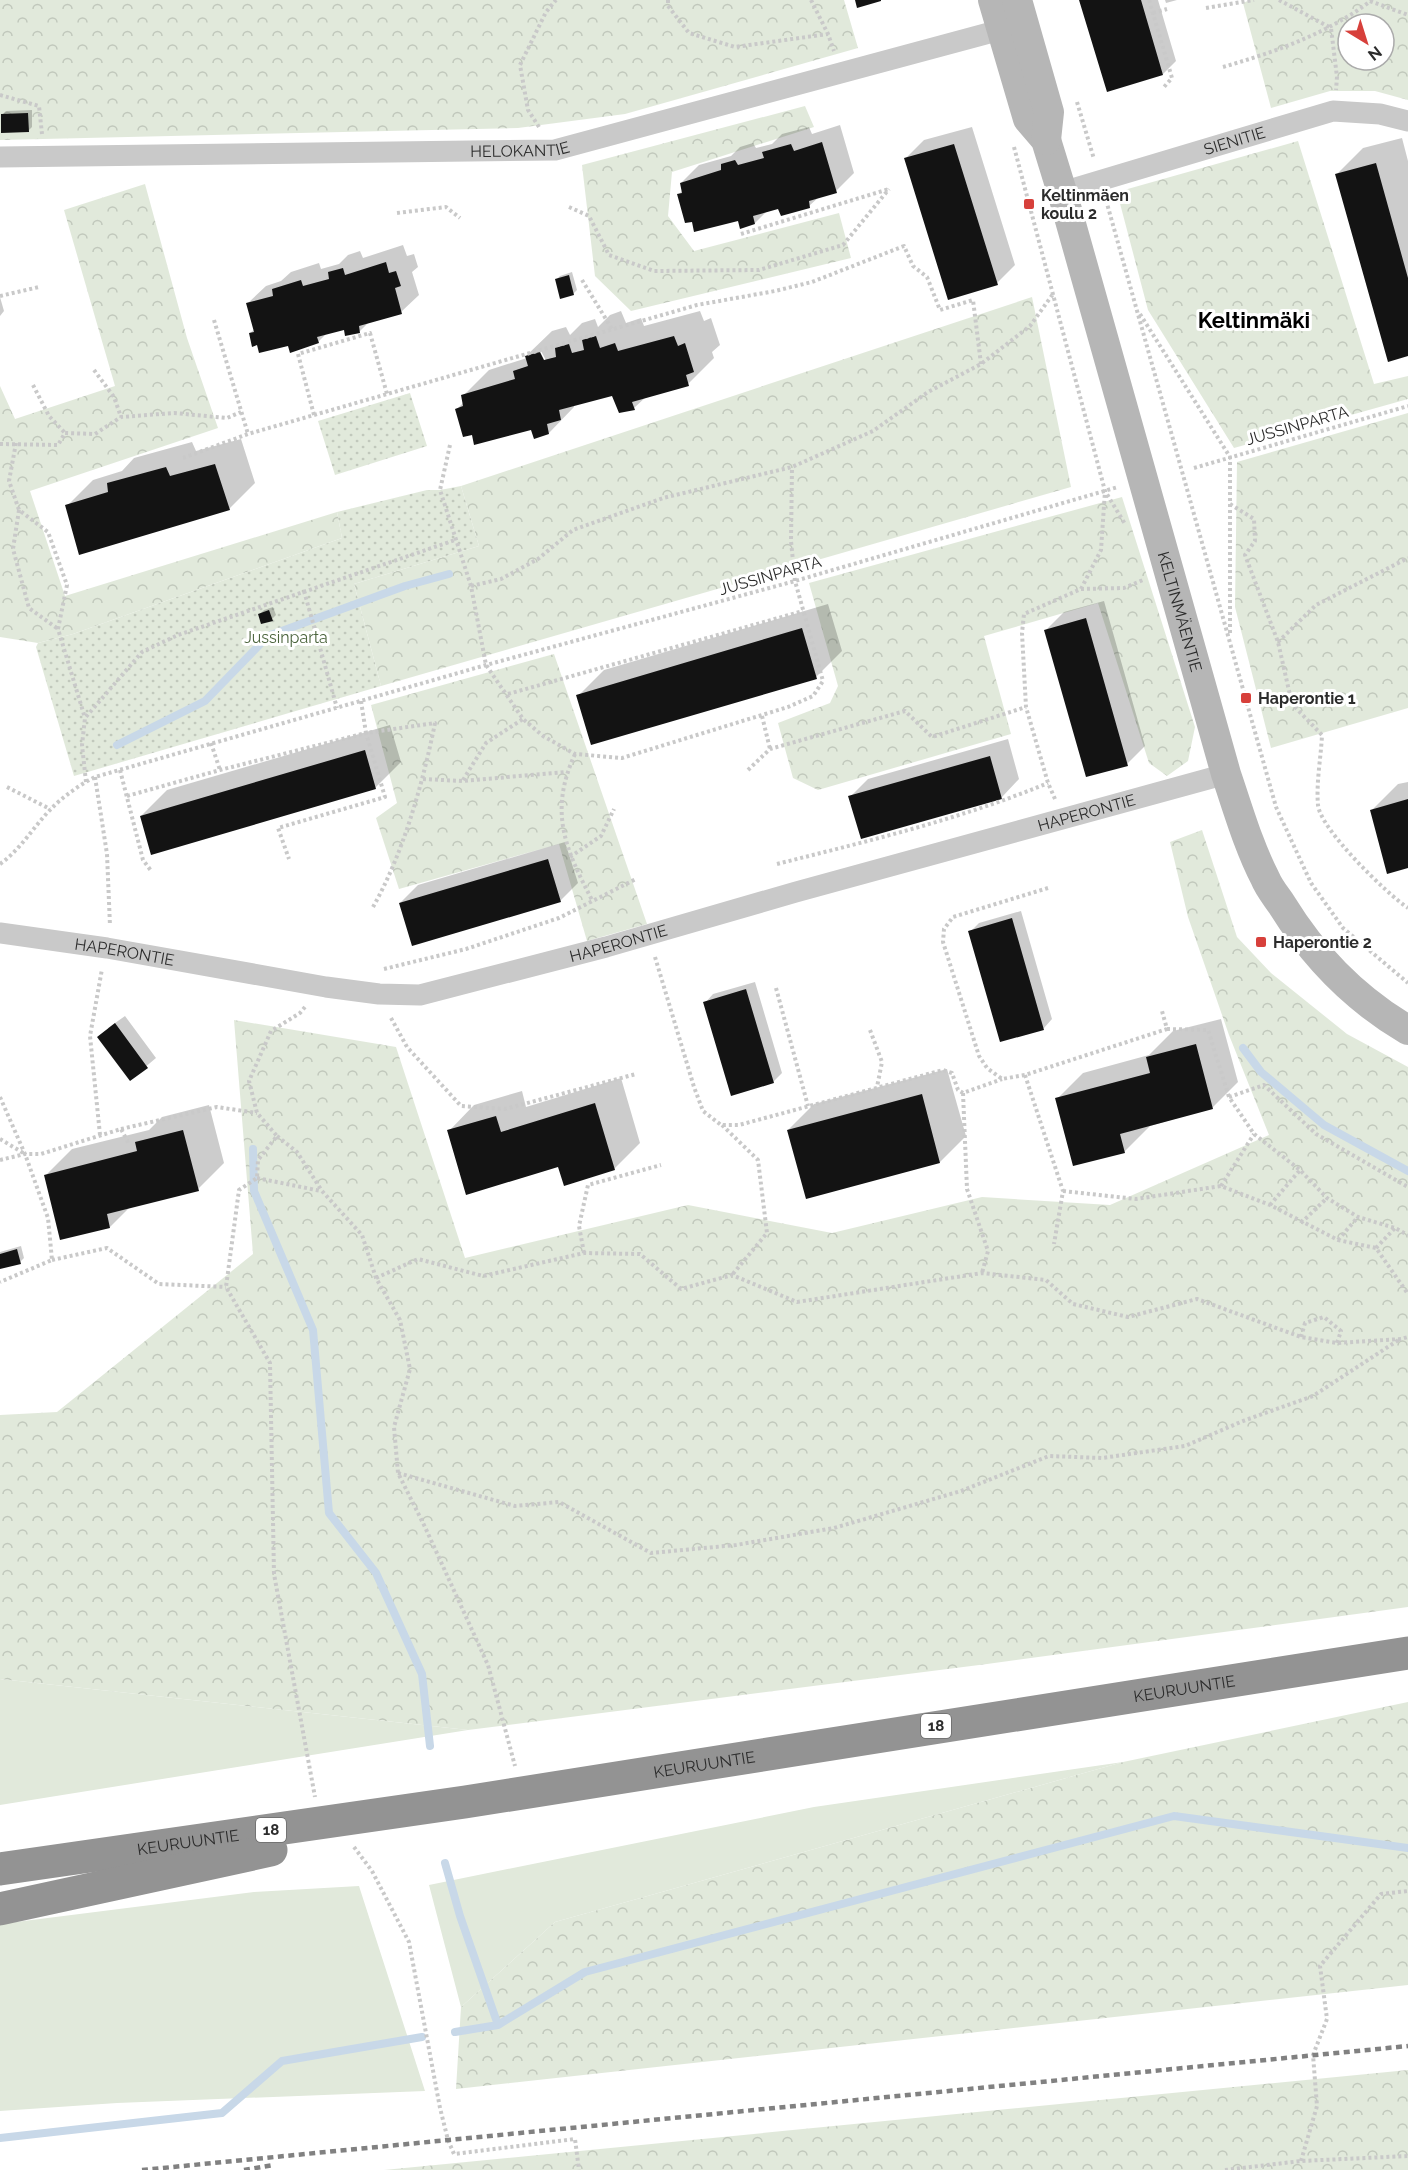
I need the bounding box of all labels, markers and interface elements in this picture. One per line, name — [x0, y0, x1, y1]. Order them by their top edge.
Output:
north arrow — [1336, 12, 1396, 72]
text: N — [1364, 42, 1386, 65]
street label: SIENITIE — [1202, 123, 1268, 159]
street label: HELOKANTIE — [470, 137, 572, 161]
place label: Keltinmäen koulu 2 — [1041, 186, 1129, 223]
marker: Keltinmäen koulu 2 — [1022, 197, 1036, 211]
district label: Keltinmäki — [1198, 307, 1310, 333]
street label: JUSSINPARTA — [1244, 402, 1351, 449]
street label: KELTINMÄENTIE — [1154, 549, 1206, 674]
street label: JUSSINPARTA — [717, 552, 824, 599]
park label: Jussinparta — [244, 628, 328, 647]
place label: Haperontie 1 — [1258, 689, 1356, 708]
marker: Haperontie 1 — [1239, 691, 1253, 705]
street label: HAPERONTIE — [1035, 790, 1138, 835]
street label: HAPERONTIE — [568, 921, 670, 966]
place label: Haperontie 2 — [1273, 933, 1372, 952]
street label: HAPERONTIE — [74, 935, 176, 970]
marker: Haperontie 2 — [1254, 935, 1268, 949]
street label: KEURUUNTIE — [1132, 1671, 1237, 1706]
road number: 18 — [921, 1714, 951, 1738]
street label: KEURUUNTIE — [652, 1747, 757, 1782]
road number: 18 — [256, 1818, 286, 1842]
street label: KEURUUNTIE — [136, 1826, 241, 1859]

